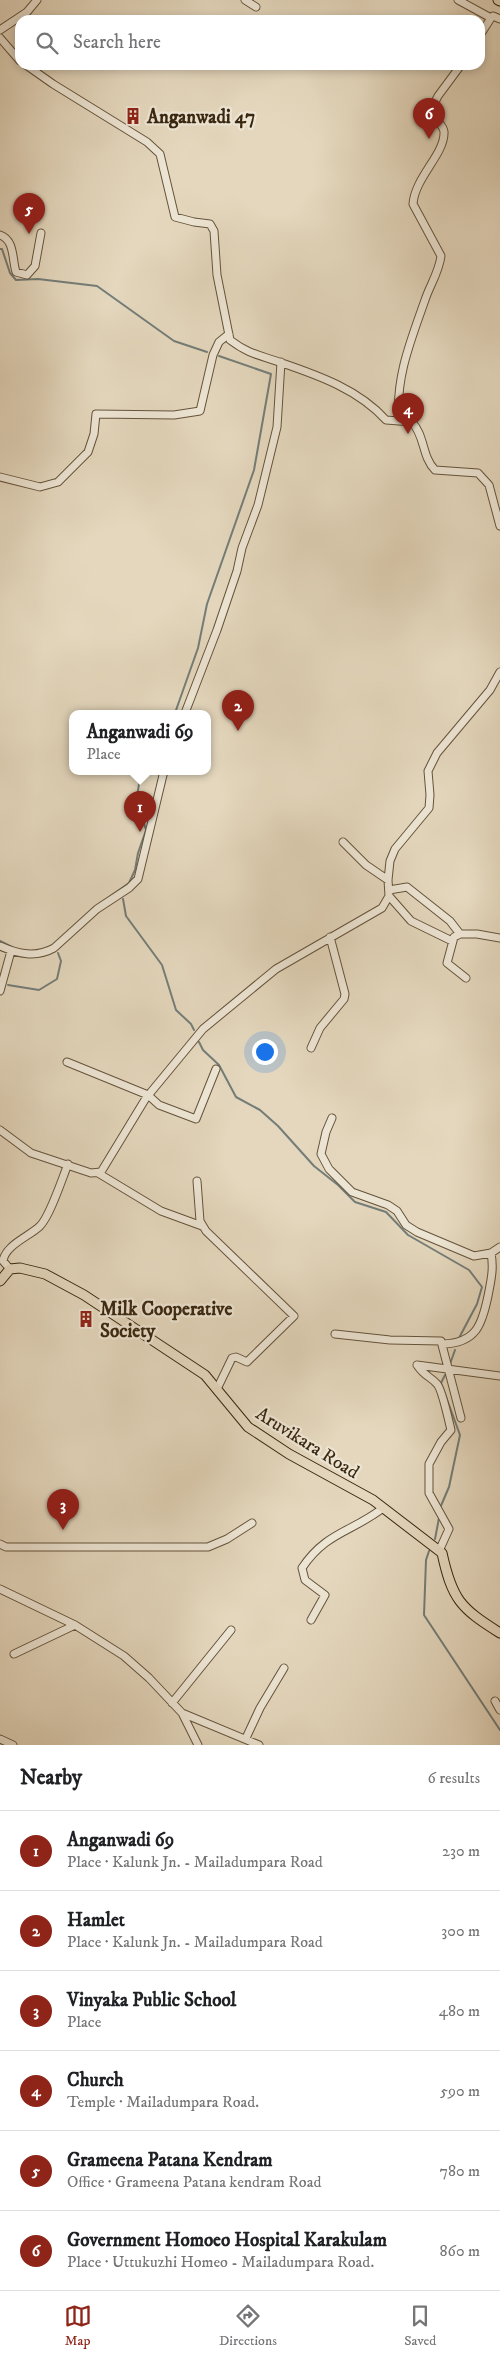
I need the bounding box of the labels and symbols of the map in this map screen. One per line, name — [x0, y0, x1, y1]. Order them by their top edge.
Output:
pin: 6 — [413, 98, 445, 139]
building icon: Anganwadi 47 — [123, 106, 143, 126]
place label: Anganwadi 47 — [146, 106, 255, 129]
pin: 5 — [13, 193, 45, 234]
pin: 4 — [392, 393, 424, 434]
pin: 2 — [222, 690, 254, 731]
pin: 1 — [124, 791, 156, 832]
your location — [252, 1039, 278, 1065]
place label: Milk Cooperative Society — [100, 1298, 232, 1343]
building icon: Milk Cooperative Society — [76, 1309, 96, 1329]
street label: Aruvikara Road — [251, 1402, 364, 1484]
pin: 3 — [47, 1489, 79, 1530]

